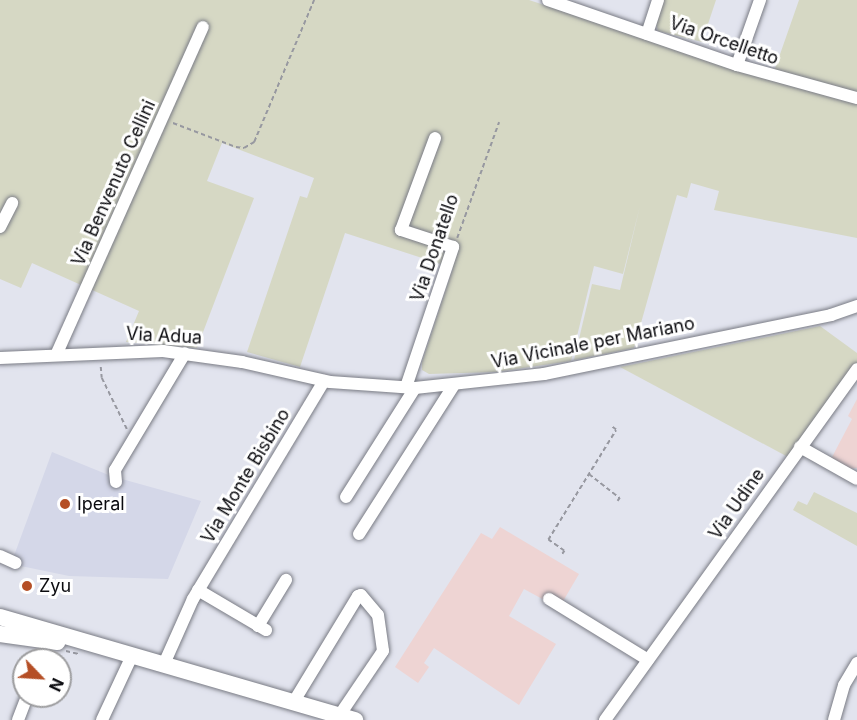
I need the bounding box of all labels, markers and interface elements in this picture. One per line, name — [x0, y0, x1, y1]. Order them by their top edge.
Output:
street label: Via Orcelletto — [667, 12, 781, 70]
street label: Via Benvenuto Cellini — [68, 97, 160, 269]
street label: Via Donatello — [407, 191, 463, 305]
street label: Via Vicinale per Mariano — [489, 313, 697, 373]
street label: Via Adua — [125, 323, 203, 349]
street label: Via Monte Bisbino — [197, 405, 295, 547]
street label: Via Udine — [705, 464, 769, 544]
place label: Iperal — [77, 493, 125, 515]
marker: Iperal — [58, 497, 72, 511]
place label: Zyu — [39, 575, 71, 597]
marker: Zyu — [20, 579, 34, 593]
north arrow — [12, 648, 72, 708]
text: N — [45, 675, 68, 695]

